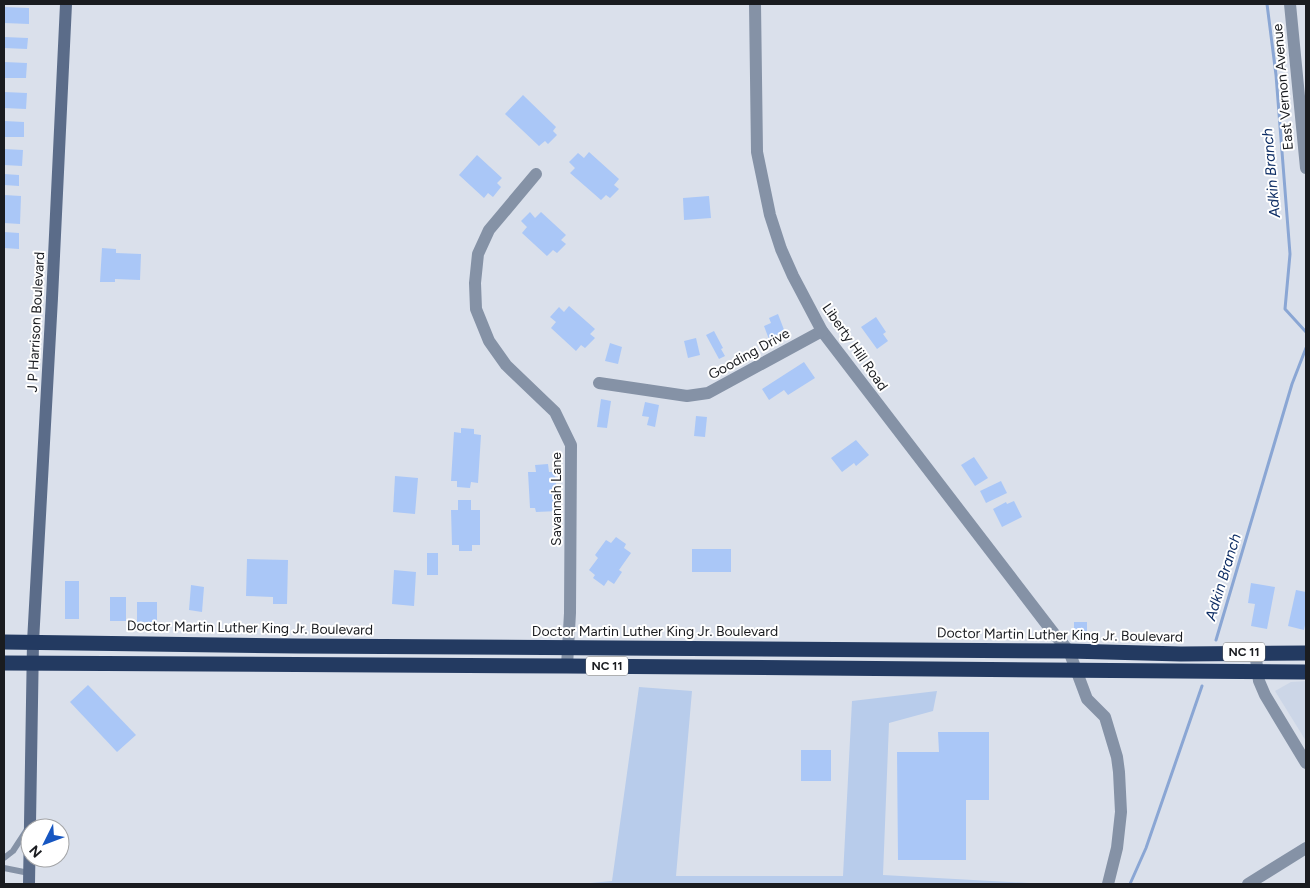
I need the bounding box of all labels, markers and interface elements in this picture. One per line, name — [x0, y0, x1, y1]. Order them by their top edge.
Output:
street label: East Vernon Avenue — [1269, 23, 1297, 151]
water label: Adkin Branch — [1258, 128, 1284, 219]
street label: J P Harrison Boulevard — [24, 251, 48, 393]
street label: Liberty Hill Road — [819, 300, 891, 394]
street label: Gooding Drive — [705, 325, 793, 383]
street label: Savannah Lane — [548, 452, 565, 546]
water label: Adkin Branch — [1201, 531, 1245, 624]
street label: Doctor Martin Luther King Jr. Boulevard — [127, 617, 373, 639]
street label: Doctor Martin Luther King Jr. Boulevard — [532, 623, 778, 640]
street label: Doctor Martin Luther King Jr. Boulevard — [937, 624, 1183, 646]
road number: NC 11 — [1223, 642, 1265, 662]
road number: NC 11 — [586, 656, 628, 676]
north arrow — [20, 818, 70, 868]
text: N — [26, 842, 46, 861]

